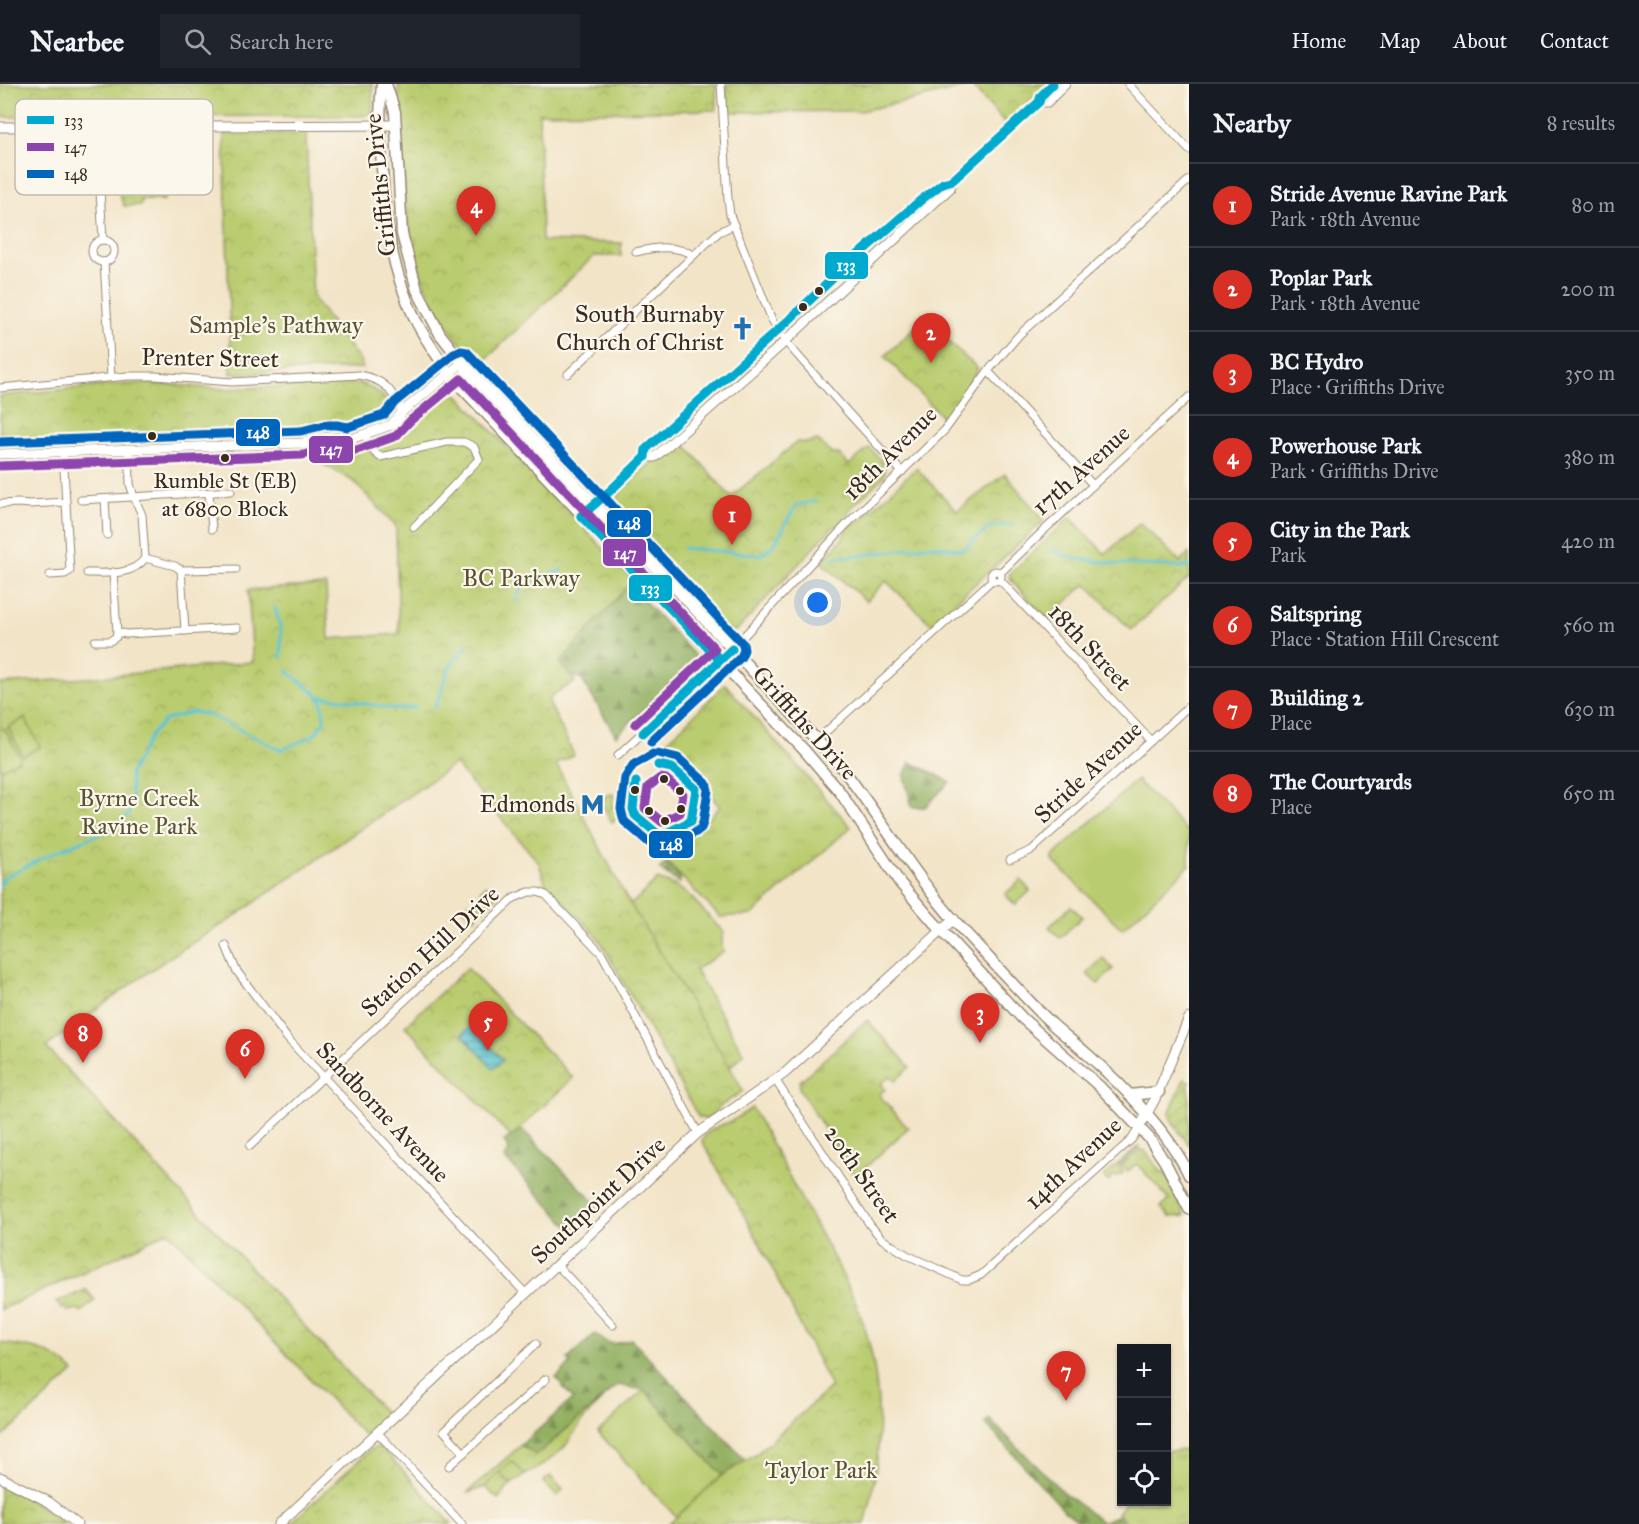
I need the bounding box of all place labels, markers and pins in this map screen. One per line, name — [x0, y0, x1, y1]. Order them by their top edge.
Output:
pin: 4 — [456, 186, 496, 236]
unlabelled marker — [813, 285, 825, 297]
place label: South Burnaby Church of Christ — [556, 299, 725, 357]
unlabelled marker — [797, 301, 809, 313]
pin: 2 — [912, 314, 950, 363]
church icon: South Burnaby Church of Christ — [729, 315, 755, 341]
unlabelled marker — [146, 430, 158, 442]
marker: Rumble St (EB) at 6800 Block — [219, 452, 231, 464]
place label: Rumble St (EB) at 6800 Block — [153, 467, 297, 522]
pin: 1 — [712, 496, 752, 545]
unlabelled marker — [658, 773, 670, 785]
unlabelled marker — [629, 784, 641, 796]
unlabelled marker — [674, 785, 686, 797]
place label: Edmonds — [480, 789, 575, 819]
metro station icon: Edmonds — [580, 791, 606, 817]
unlabelled marker — [675, 803, 687, 815]
unlabelled marker — [643, 805, 655, 817]
unlabelled marker — [659, 815, 671, 827]
pin: 3 — [960, 994, 1000, 1043]
pin: 5 — [468, 1002, 508, 1051]
pin: 8 — [64, 1014, 103, 1063]
pin: 6 — [226, 1030, 264, 1079]
pin: 7 — [1046, 1352, 1086, 1401]

